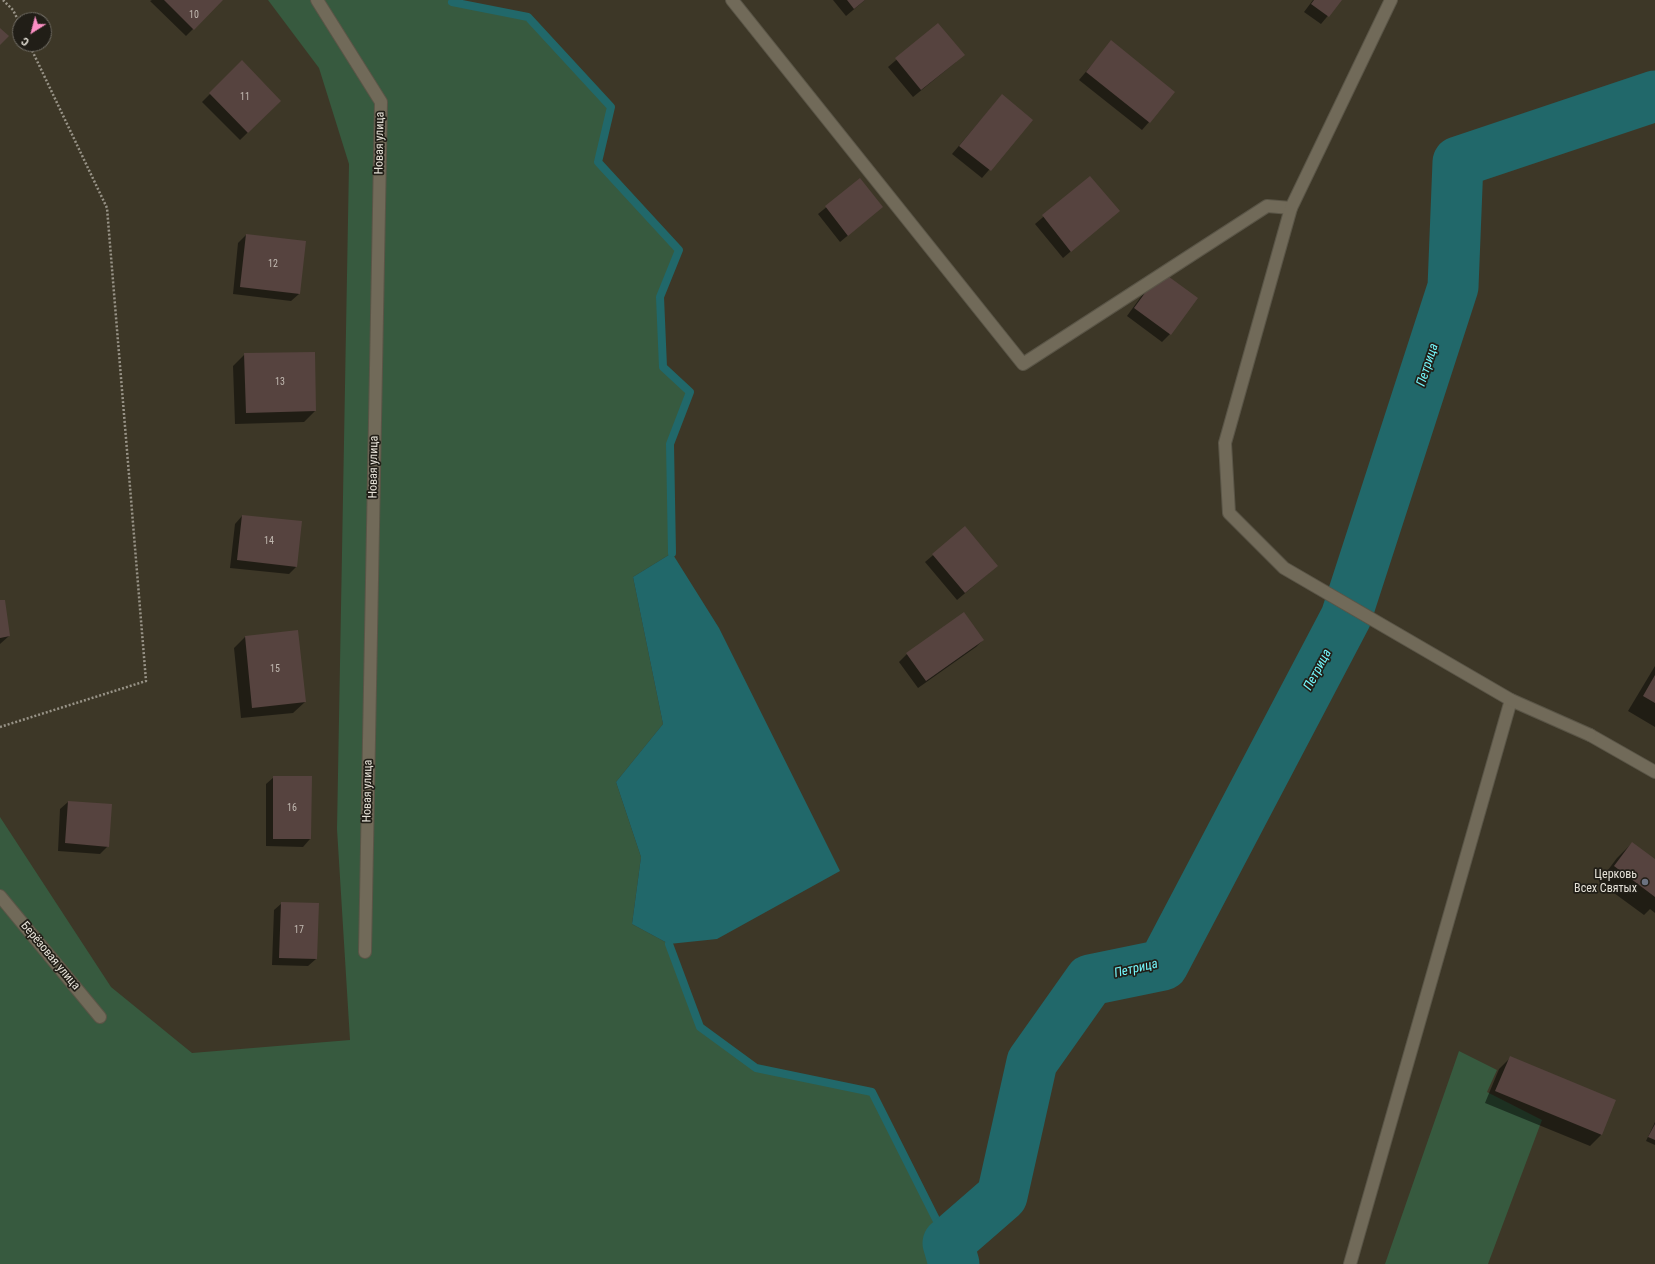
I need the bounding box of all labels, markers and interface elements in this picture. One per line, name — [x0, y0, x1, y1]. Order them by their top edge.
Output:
house number: 10 — [189, 9, 199, 21]
north arrow — [12, 12, 52, 52]
text: С — [19, 34, 32, 48]
house number: 11 — [240, 91, 250, 103]
street label: Новая улица — [372, 111, 388, 175]
house number: 12 — [268, 258, 278, 270]
water label: Петрица — [1414, 342, 1442, 388]
house number: 13 — [275, 376, 285, 388]
street label: Новая улица — [366, 435, 382, 499]
house number: 14 — [264, 535, 274, 547]
water label: Петрица — [1301, 647, 1335, 693]
house number: 15 — [270, 663, 280, 675]
street label: Новая улица — [360, 759, 376, 823]
house number: 16 — [287, 802, 297, 814]
place label: Церковь Всех Святых — [1574, 868, 1637, 896]
marker: Церковь Всех Святых — [1640, 877, 1650, 887]
street label: Берёзовая улица — [17, 919, 83, 993]
house number: 17 — [294, 924, 304, 936]
water label: Петрица — [1113, 956, 1159, 982]

